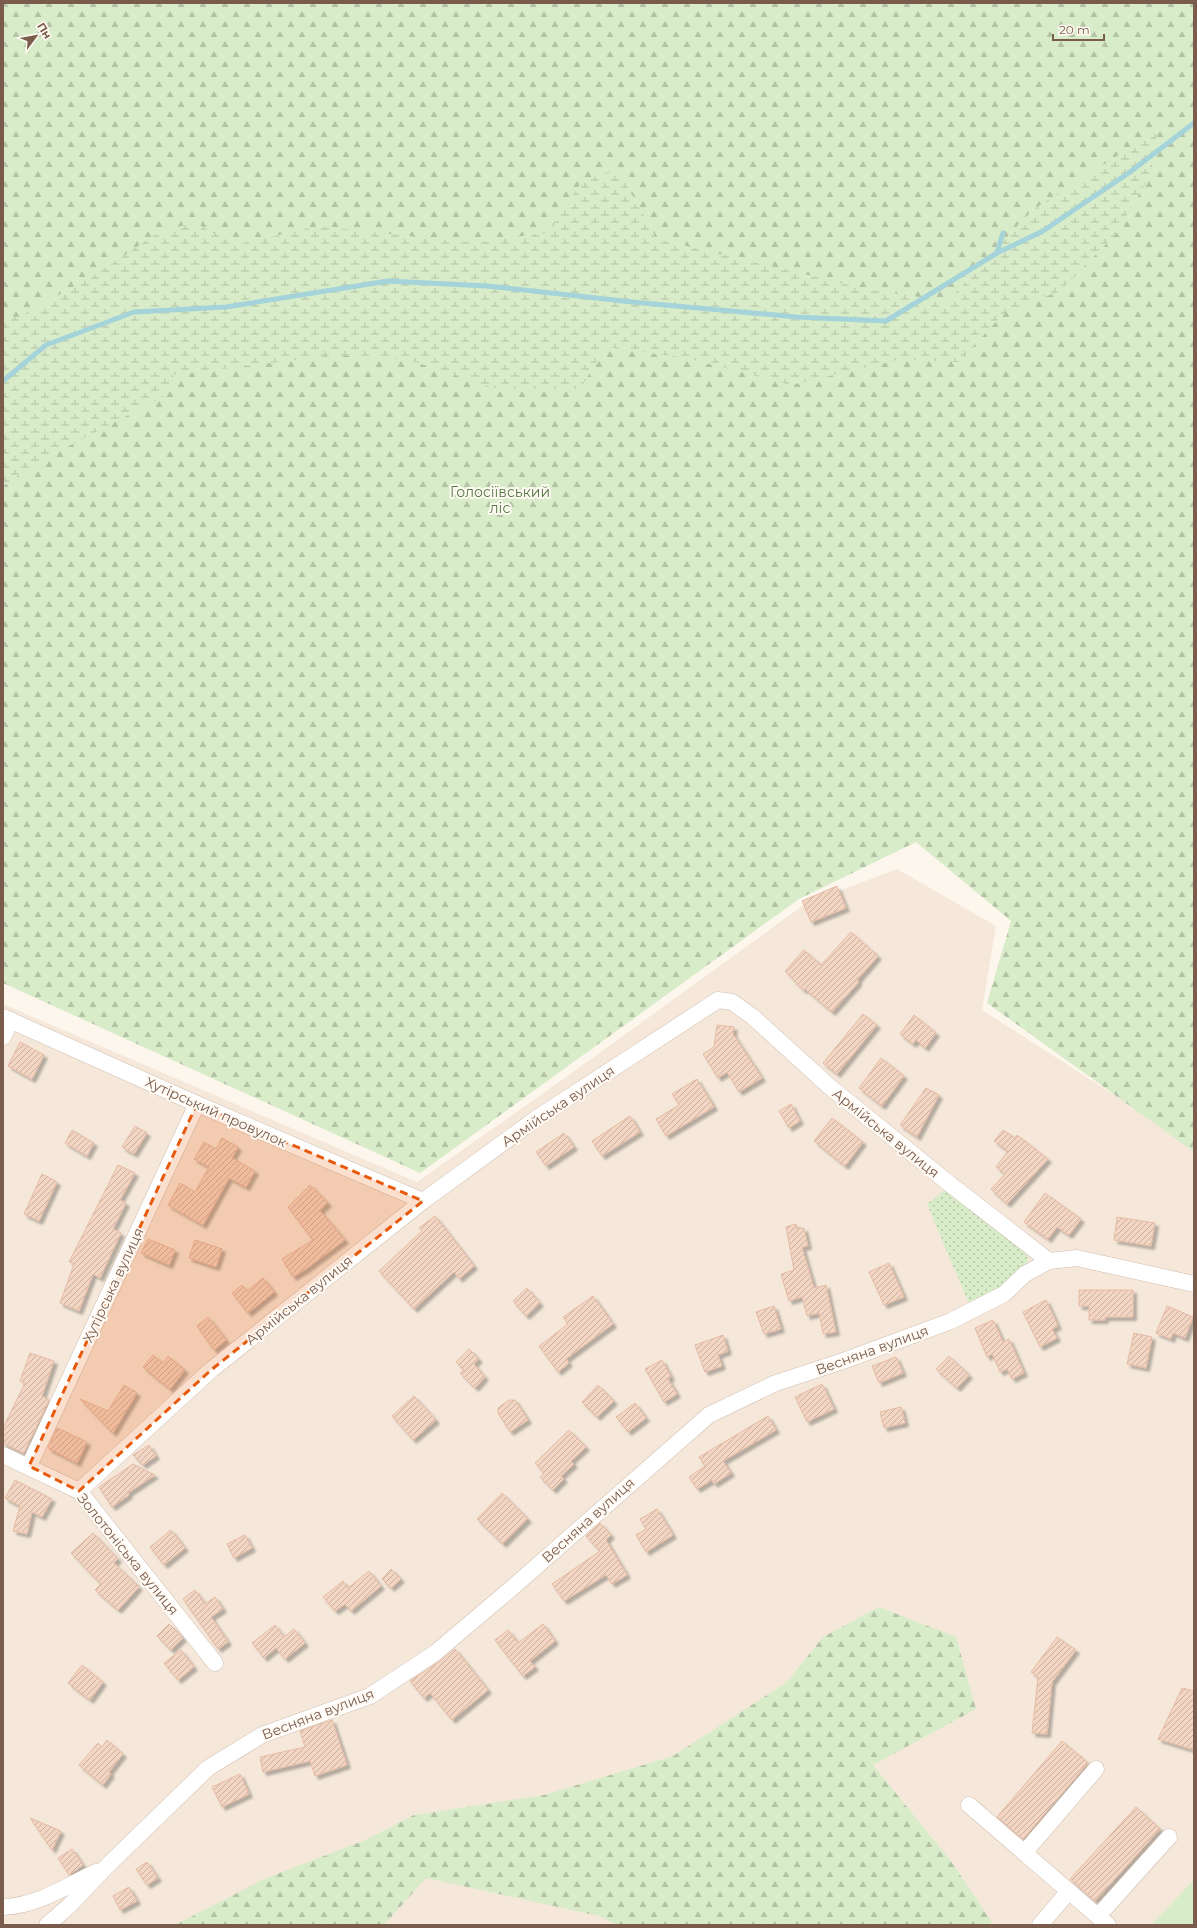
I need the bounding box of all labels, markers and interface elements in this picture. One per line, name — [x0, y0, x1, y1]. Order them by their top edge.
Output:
north arrow — [16, 16, 56, 56]
scale bar — [1053, 16, 1104, 42]
text: Пн — [34, 20, 55, 41]
text: 20 m — [1059, 22, 1090, 37]
park label: Голосіївський ліс — [450, 483, 550, 517]
street label: Армійська вулиця — [498, 1061, 618, 1151]
street label: Хутірський провулок — [142, 1073, 290, 1151]
street label: Армійська вулиця — [829, 1084, 943, 1182]
street label: Хутірська вулиця — [78, 1225, 148, 1345]
street label: Армійська вулиця — [242, 1251, 356, 1349]
street label: Весняна вулиця — [813, 1321, 931, 1379]
street label: Весняна вулиця — [538, 1474, 638, 1566]
street label: Золотоніська вулиця — [73, 1489, 183, 1619]
street label: Весняна вулиця — [259, 1684, 377, 1744]

